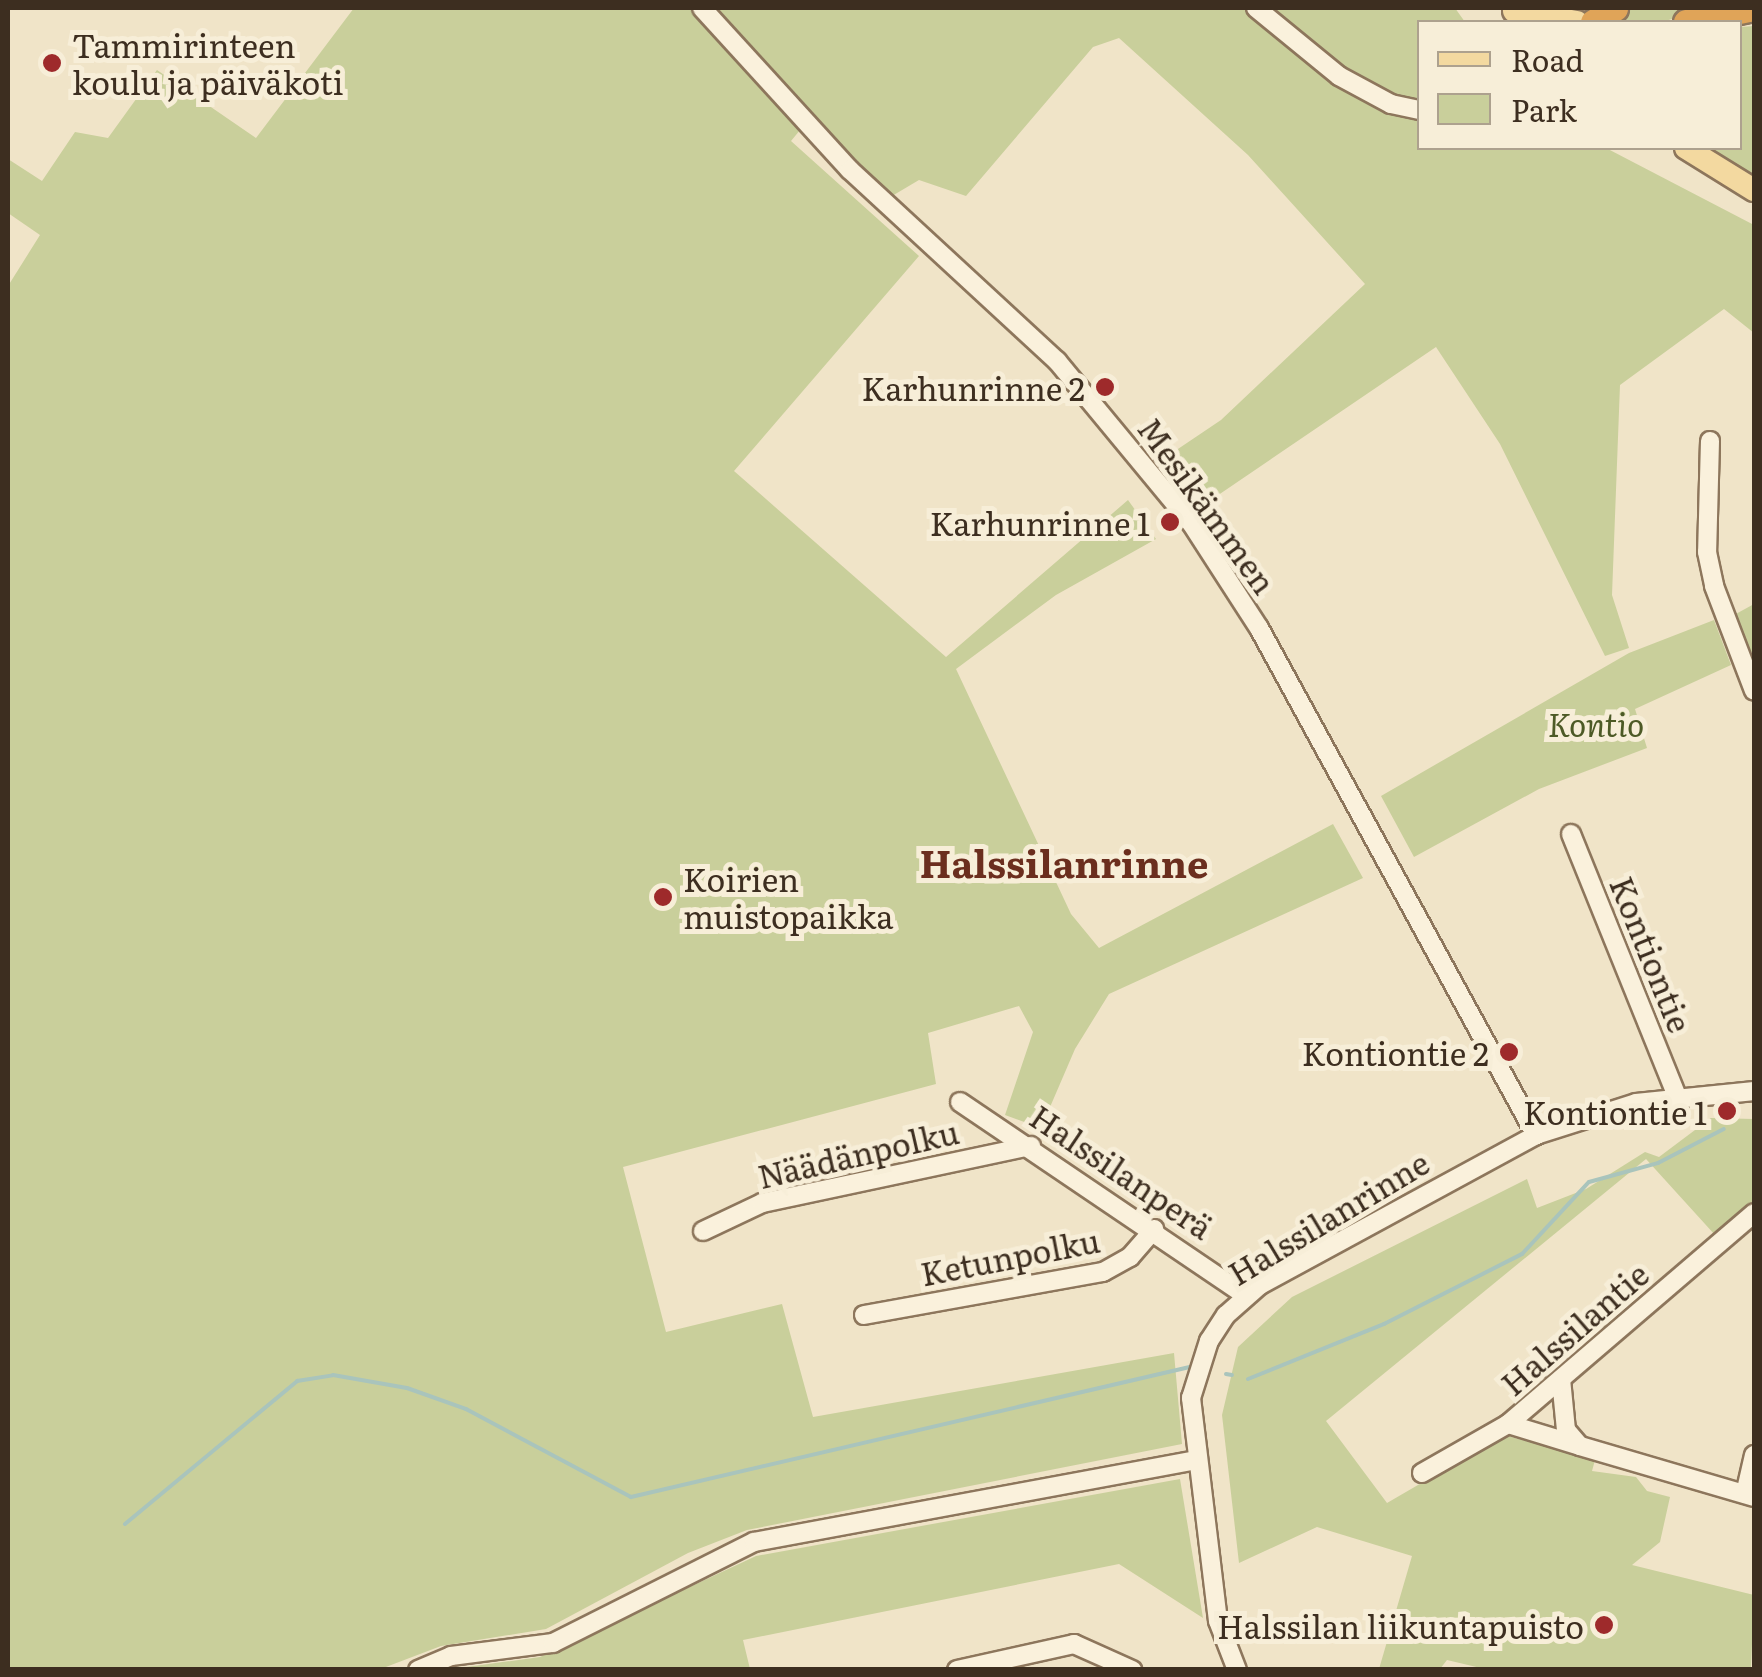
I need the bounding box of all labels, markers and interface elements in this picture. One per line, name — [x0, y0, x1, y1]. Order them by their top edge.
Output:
legend — [1417, 20, 1742, 150]
place label: Tammirinteen koulu ja päiväkoti — [72, 26, 343, 101]
text: Road — [1511, 37, 1584, 81]
marker: Tammirinteen koulu ja päiväkoti — [41, 52, 63, 74]
text: Park — [1511, 87, 1577, 131]
place label: Karhunrinne 2 — [862, 368, 1085, 406]
marker: Karhunrinne 2 — [1094, 376, 1116, 398]
street label: Mesikämmen — [1131, 410, 1285, 600]
place label: Karhunrinne 1 — [930, 503, 1150, 541]
marker: Karhunrinne 1 — [1159, 511, 1181, 533]
park label: Kontio — [1548, 704, 1644, 742]
district label: Halssilanrinne — [919, 839, 1209, 885]
place label: Koirien muistopaikka — [683, 860, 893, 935]
street label: Kontiontie — [1603, 871, 1701, 1037]
marker: Koirien muistopaikka — [652, 886, 674, 908]
place label: Kontiontie 2 — [1302, 1033, 1489, 1071]
marker: Kontiontie 2 — [1498, 1041, 1520, 1063]
place label: Kontiontie 1 — [1523, 1092, 1707, 1130]
street label: Halssilanperä — [1024, 1096, 1220, 1246]
marker: Kontiontie 1 — [1716, 1100, 1738, 1122]
street label: Näädänpolku — [754, 1111, 962, 1195]
street label: Halssilanrinne — [1221, 1142, 1435, 1292]
street label: Ketunpolku — [917, 1220, 1103, 1292]
street label: Halssilantie — [1493, 1254, 1655, 1402]
place label: Halssilan liikuntapuisto — [1217, 1606, 1584, 1644]
marker: Halssilan liikuntapuisto — [1593, 1614, 1615, 1636]

